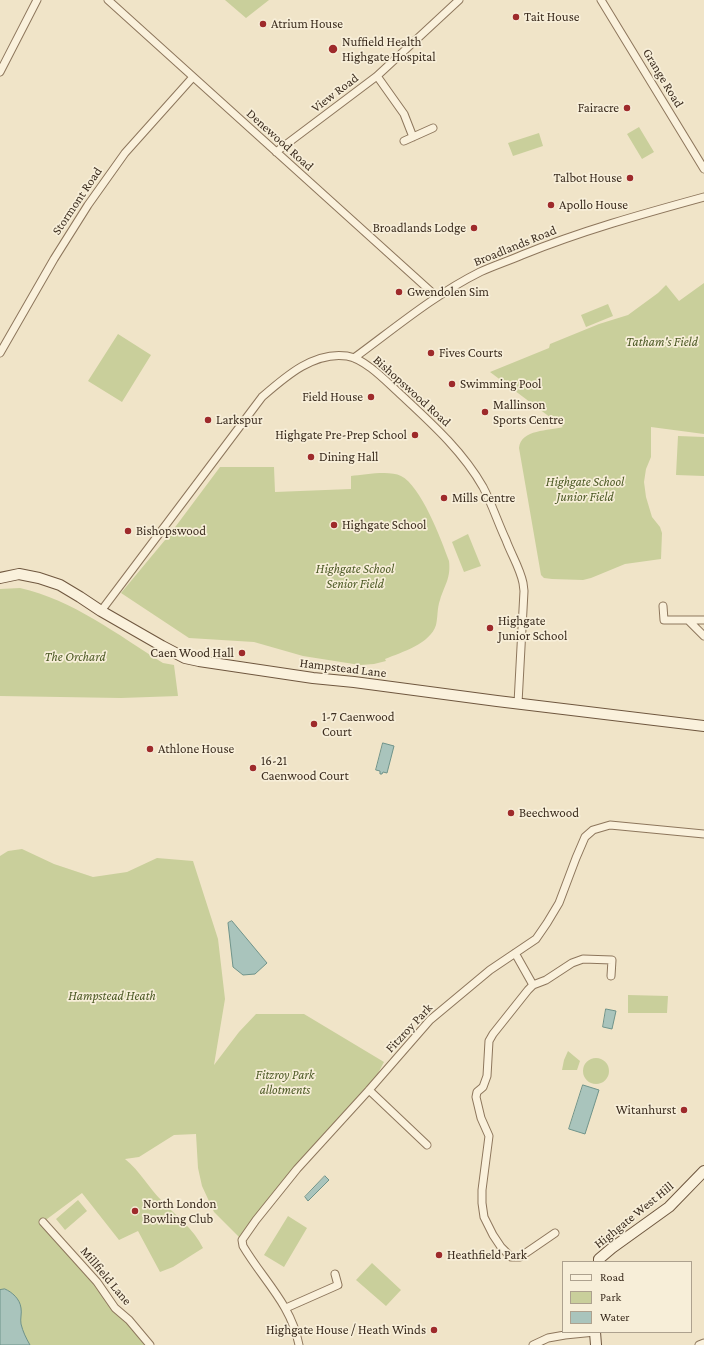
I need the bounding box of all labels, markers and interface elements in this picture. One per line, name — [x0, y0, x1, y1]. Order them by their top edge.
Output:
place label: Tait House — [524, 9, 579, 25]
marker: Tait House — [511, 12, 521, 22]
place label: Atrium House — [271, 16, 343, 32]
marker: Atrium House — [258, 19, 268, 29]
place label: Nuffield Health Highgate Hospital — [342, 34, 436, 65]
marker: Nuffield Health Highgate Hospital — [327, 43, 339, 55]
street label: Grange Road — [639, 46, 687, 110]
street label: View Road — [308, 70, 362, 116]
place label: Fairacre — [578, 100, 619, 116]
marker: Fairacre — [622, 103, 632, 113]
street label: Denewood Road — [243, 106, 317, 174]
street label: Stormont Road — [49, 164, 105, 238]
place label: Talbot House — [553, 170, 622, 186]
marker: Talbot House — [625, 173, 635, 183]
place label: Apollo House — [559, 197, 628, 213]
marker: Apollo House — [546, 200, 556, 210]
place label: Broadlands Lodge — [373, 220, 466, 236]
street label: Broadlands Road — [471, 222, 559, 270]
marker: Broadlands Lodge — [469, 223, 479, 233]
place label: Gwendolen Sim — [407, 284, 489, 300]
marker: Gwendolen Sim — [394, 287, 404, 297]
park label: Tatham's Field — [626, 334, 698, 350]
place label: Fives Courts — [439, 345, 503, 361]
marker: Fives Courts — [426, 348, 436, 358]
street label: Bishopswood Road — [370, 352, 454, 430]
place label: Swimming Pool — [460, 376, 542, 392]
marker: Swimming Pool — [447, 379, 457, 389]
place label: Field House — [302, 389, 363, 405]
marker: Field House — [366, 392, 376, 402]
place label: Mallinson Sports Centre — [493, 397, 563, 428]
marker: Mallinson Sports Centre — [480, 407, 490, 417]
place label: Larkspur — [216, 412, 263, 428]
marker: Larkspur — [203, 415, 213, 425]
place label: Highgate Pre-Prep School — [275, 427, 407, 443]
marker: Highgate Pre-Prep School — [410, 430, 420, 440]
place label: Dining Hall — [319, 449, 379, 465]
marker: Dining Hall — [306, 452, 316, 462]
park label: Highgate School Junior Field — [546, 474, 624, 505]
place label: Mills Centre — [452, 490, 515, 506]
marker: Mills Centre — [439, 493, 449, 503]
place label: Highgate School — [342, 517, 427, 533]
marker: Highgate School — [329, 520, 339, 530]
place label: Bishopswood — [136, 523, 206, 539]
marker: Bishopswood — [123, 526, 133, 536]
park label: Highgate School Senior Field — [316, 561, 394, 592]
place label: Highgate Junior School — [498, 613, 567, 644]
marker: Highgate Junior School — [485, 623, 495, 633]
place label: Caen Wood Hall — [150, 645, 234, 661]
marker: Caen Wood Hall — [237, 648, 247, 658]
park label: The Orchard — [44, 649, 106, 665]
street label: Hampstead Lane — [299, 655, 387, 681]
place label: 1-7 Caenwood Court — [322, 709, 395, 740]
marker: 1-7 Caenwood Court — [309, 719, 319, 729]
place label: Athlone House — [158, 741, 234, 757]
marker: Athlone House — [145, 744, 155, 754]
place label: 16-21 Caenwood Court — [261, 753, 349, 784]
marker: 16-21 Caenwood Court — [248, 763, 258, 773]
place label: Beechwood — [519, 805, 579, 821]
marker: Beechwood — [506, 808, 516, 818]
park label: Hampstead Heath — [68, 988, 156, 1004]
street label: Fitzroy Park — [382, 1000, 436, 1056]
park label: Fitzroy Park allotments — [256, 1067, 314, 1098]
place label: Witanhurst — [616, 1102, 676, 1118]
marker: Witanhurst — [679, 1105, 689, 1115]
street label: Highgate West Hill — [591, 1178, 677, 1252]
place label: North London Bowling Club — [143, 1196, 216, 1227]
marker: North London Bowling Club — [130, 1206, 140, 1216]
street label: Millfield Lane — [77, 1244, 135, 1308]
place label: Heathfield Park — [447, 1247, 527, 1263]
marker: Heathfield Park — [434, 1250, 444, 1260]
legend — [562, 1261, 692, 1333]
text: Road — [600, 1270, 624, 1284]
text: Park — [600, 1290, 621, 1304]
text: Water — [600, 1310, 629, 1324]
place label: Highgate House / Heath Winds — [266, 1322, 426, 1338]
marker: Highgate House / Heath Winds — [429, 1325, 439, 1335]

